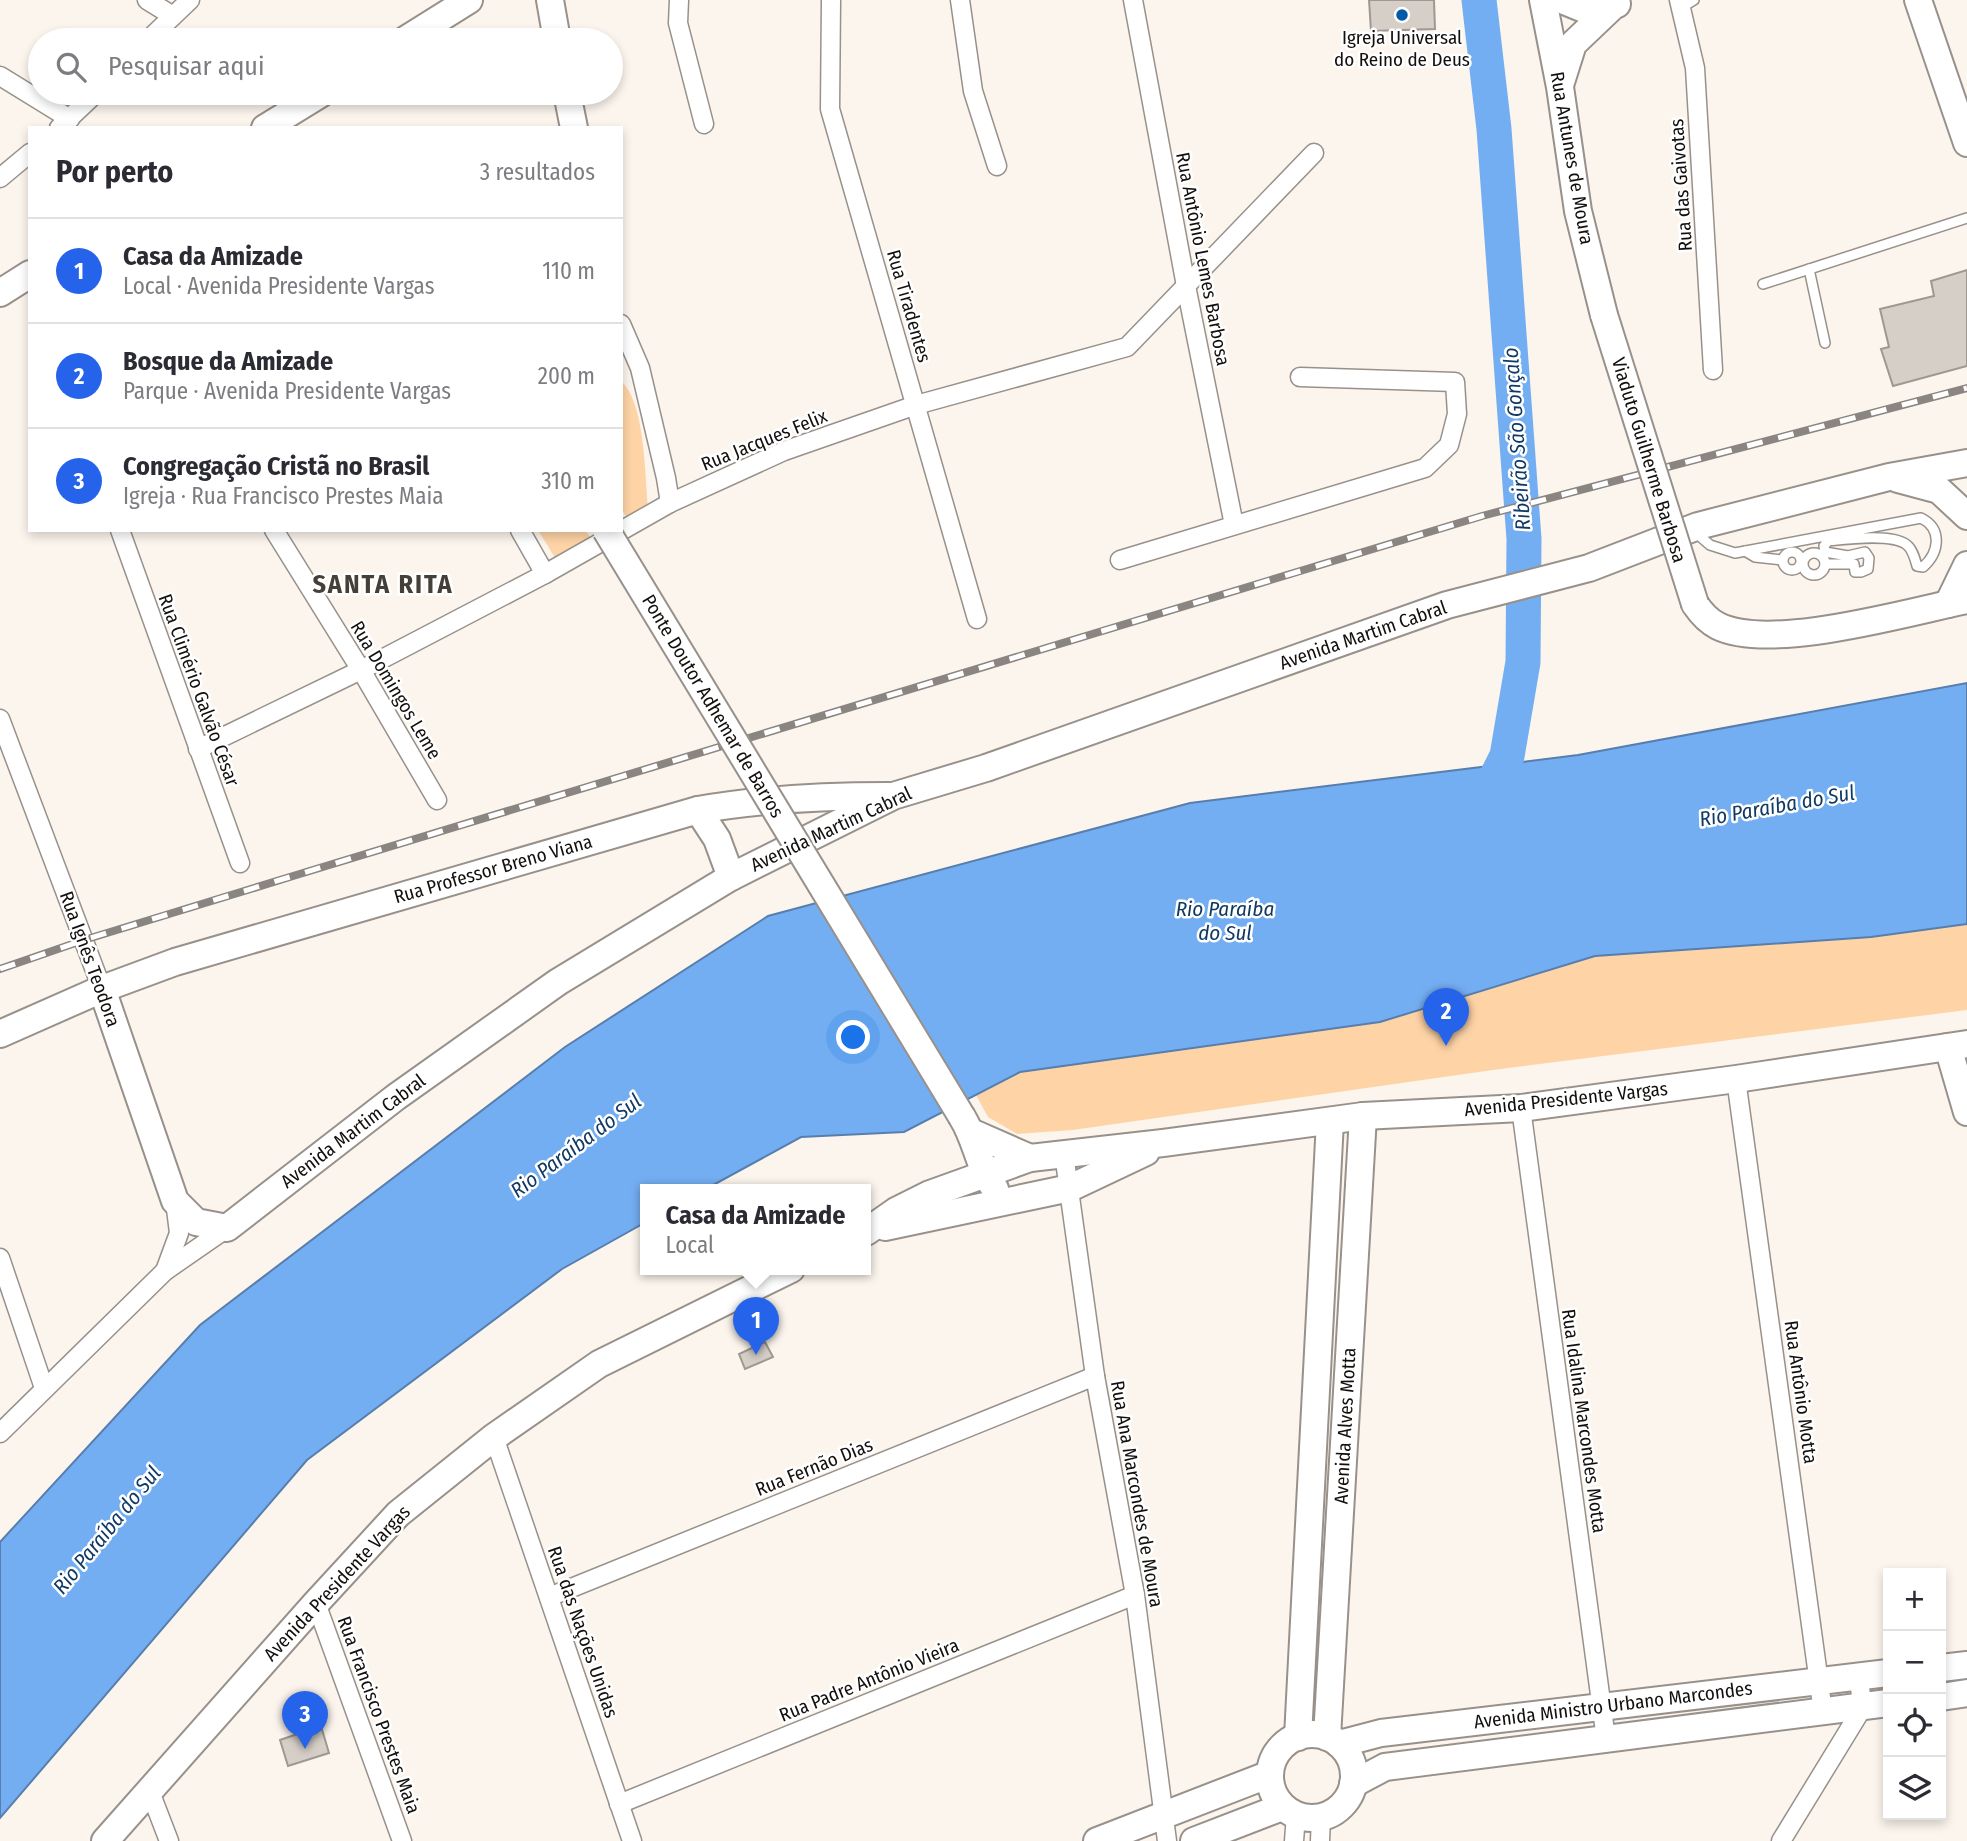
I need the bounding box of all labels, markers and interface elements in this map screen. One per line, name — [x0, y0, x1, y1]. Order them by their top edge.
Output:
marker: Igreja Universal do Reino de Deus — [1394, 7, 1410, 23]
place label: Igreja Universal do Reino de Deus — [1334, 26, 1470, 71]
search box — [28, 28, 623, 105]
icon: search — [52, 48, 90, 86]
text: Pesquisar aqui — [108, 51, 265, 82]
street label: Rua Antunes de Moura — [1545, 70, 1599, 246]
street label: Rua das Gaivotas — [1665, 118, 1697, 252]
street label: Rua Antônio Lemes Barbosa — [1171, 150, 1235, 368]
text: Por perto — [56, 154, 173, 190]
text: 3 resultados — [480, 158, 595, 186]
text: Casa da Amizade — [123, 241, 303, 272]
street label: Rua Tiradentes — [882, 247, 936, 365]
text: 1 — [74, 257, 84, 285]
text: 110 m — [542, 257, 595, 285]
text: Local · Avenida Presidente Vargas — [123, 272, 434, 300]
text: Bosque da Amizade — [123, 346, 333, 377]
water label: Ribeirão São Gonçalo — [1498, 347, 1536, 531]
street label: Viaduto Guilherme Barbosa — [1607, 355, 1691, 565]
text: 2 — [74, 362, 84, 390]
text: 200 m — [538, 362, 595, 390]
text: Parque · Avenida Presidente Vargas — [123, 377, 451, 405]
street label: Rua Jacques Felix — [698, 404, 831, 476]
text: Congregação Cristã no Brasil — [123, 451, 429, 482]
text: 3 — [74, 467, 84, 495]
text: 310 m — [541, 467, 595, 495]
text: Igreja · Rua Francisco Prestes Maia — [123, 482, 444, 510]
district label: SANTA RITA — [312, 569, 454, 600]
street label: Ponte Doutor Adhemar de Barros — [637, 590, 789, 822]
street label: Rua Climério Galvão César — [154, 591, 245, 789]
street label: Avenida Martim Cabral — [1276, 596, 1450, 674]
street label: Rua Domingos Leme — [346, 617, 446, 763]
water label: Rio Paraíba do Sul — [1697, 780, 1857, 832]
street label: Avenida Martim Cabral — [747, 782, 915, 876]
street label: Rua Professor Breno Viana — [391, 830, 595, 908]
street label: Rua Ignês Teodora — [55, 888, 125, 1030]
water label: Rio Paraíba do Sul — [1176, 896, 1274, 946]
pin: 2 — [1423, 988, 1469, 1046]
your location — [836, 1020, 870, 1054]
street label: Avenida Martim Cabral — [276, 1069, 430, 1193]
street label: Avenida Presidente Vargas — [1463, 1077, 1669, 1121]
water label: Rio Paraíba do Sul — [505, 1088, 647, 1204]
popup — [640, 1184, 871, 1275]
text: Casa da Amizade — [666, 1200, 845, 1231]
text: Local — [666, 1231, 714, 1259]
pin: 1 — [733, 1297, 779, 1355]
street label: Rua Idalina Marcondes Motta — [1557, 1308, 1611, 1534]
street label: Rua Antônio Motta — [1780, 1319, 1822, 1465]
street label: Avenida Alves Motta — [1329, 1347, 1361, 1505]
street label: Rua Ana Marcondes de Moura — [1106, 1379, 1168, 1609]
street label: Rua Fernão Dias — [752, 1433, 876, 1501]
water label: Rio Paraíba do Sul — [47, 1461, 167, 1599]
street label: Avenida Presidente Vargas — [259, 1500, 415, 1666]
street label: Rua das Nações Unidas — [543, 1543, 623, 1721]
map controls — [1883, 1568, 1946, 1820]
button: + — [1883, 1568, 1946, 1631]
street label: Rua Francisco Prestes Maia — [333, 1613, 425, 1817]
button: − — [1883, 1631, 1946, 1694]
street label: Rua Padre Antônio Vieira — [776, 1633, 962, 1727]
street label: Avenida Ministro Urbano Marcondes — [1472, 1676, 1754, 1734]
pin: 3 — [282, 1691, 328, 1749]
button: locate — [1883, 1694, 1946, 1757]
button: layers — [1883, 1757, 1946, 1820]

